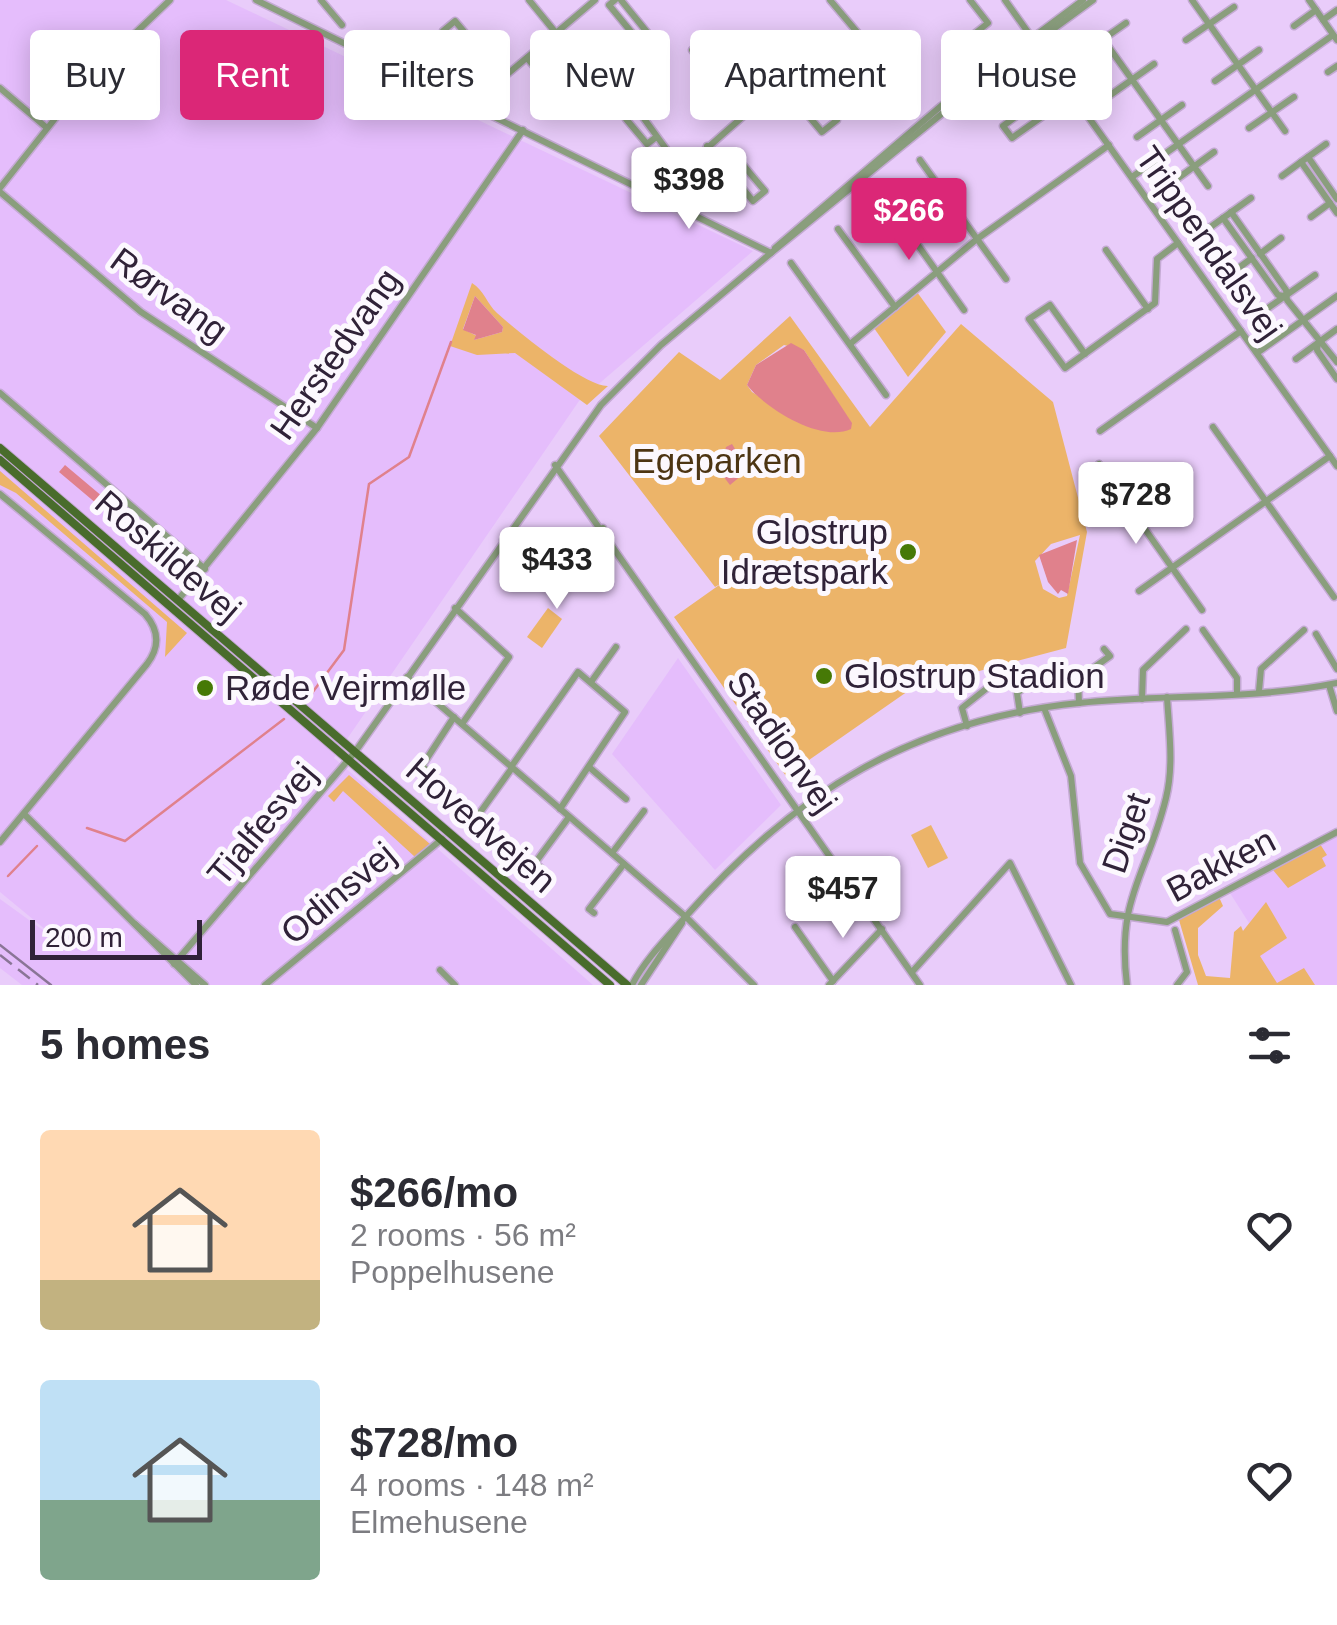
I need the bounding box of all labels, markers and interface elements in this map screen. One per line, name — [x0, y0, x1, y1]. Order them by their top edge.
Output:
chip: Buy — [30, 30, 160, 120]
chip: Rent — [180, 30, 324, 120]
chip: Filters — [344, 30, 510, 120]
chip: New — [530, 30, 670, 120]
chip: Apartment — [690, 30, 921, 120]
chip: House — [941, 30, 1112, 120]
street label: Trippendalsvej — [1129, 139, 1290, 347]
pin: $398 — [630, 147, 748, 232]
text: $398 — [653, 161, 725, 197]
pin: $266 — [850, 178, 968, 263]
text: $266 — [873, 192, 945, 228]
street label: Rørvang — [104, 239, 235, 350]
street label: Herstedvang — [262, 261, 407, 446]
park label: Egeparken — [632, 441, 802, 480]
pin: $728 — [1077, 462, 1195, 547]
text: $728 — [1100, 476, 1172, 512]
street label: Roskildevej — [88, 482, 249, 629]
place label: Glostrup Idrætspark — [721, 512, 888, 591]
pin: $433 — [498, 527, 616, 612]
text: $433 — [521, 541, 593, 577]
marker: Glostrup Idrætspark — [897, 541, 919, 563]
place label: Glostrup Stadion — [844, 656, 1105, 695]
street label: Stadionvej — [720, 664, 845, 820]
marker: Glostrup Stadion — [813, 665, 835, 687]
place label: Røde Vejrmølle — [225, 668, 466, 707]
marker: Røde Vejrmølle — [194, 677, 216, 699]
street label: Hovedvejen — [399, 749, 564, 900]
street label: Tjalfesvej — [199, 755, 324, 893]
street label: Diget — [1094, 788, 1157, 878]
street label: Bakken — [1160, 820, 1281, 909]
street label: Odinsvej — [273, 834, 402, 951]
pin: $457 — [784, 856, 902, 941]
text: $457 — [807, 870, 879, 906]
scale bar — [30, 915, 202, 960]
text: 200 m — [45, 922, 123, 953]
icon: filters — [1242, 1018, 1297, 1073]
text: 5 homes — [40, 1021, 210, 1068]
text: $266/mo — [350, 1169, 518, 1216]
icon: home — [120, 1170, 240, 1290]
icon: heart — [1242, 1203, 1297, 1258]
text: 2 rooms · 56 m² — [350, 1217, 576, 1253]
text: Poppelhusene — [350, 1254, 555, 1290]
text: $728/mo — [350, 1419, 518, 1466]
icon: home — [120, 1420, 240, 1540]
icon: heart — [1242, 1453, 1297, 1508]
text: 4 rooms · 148 m² — [350, 1467, 594, 1503]
text: Elmehusene — [350, 1504, 528, 1540]

